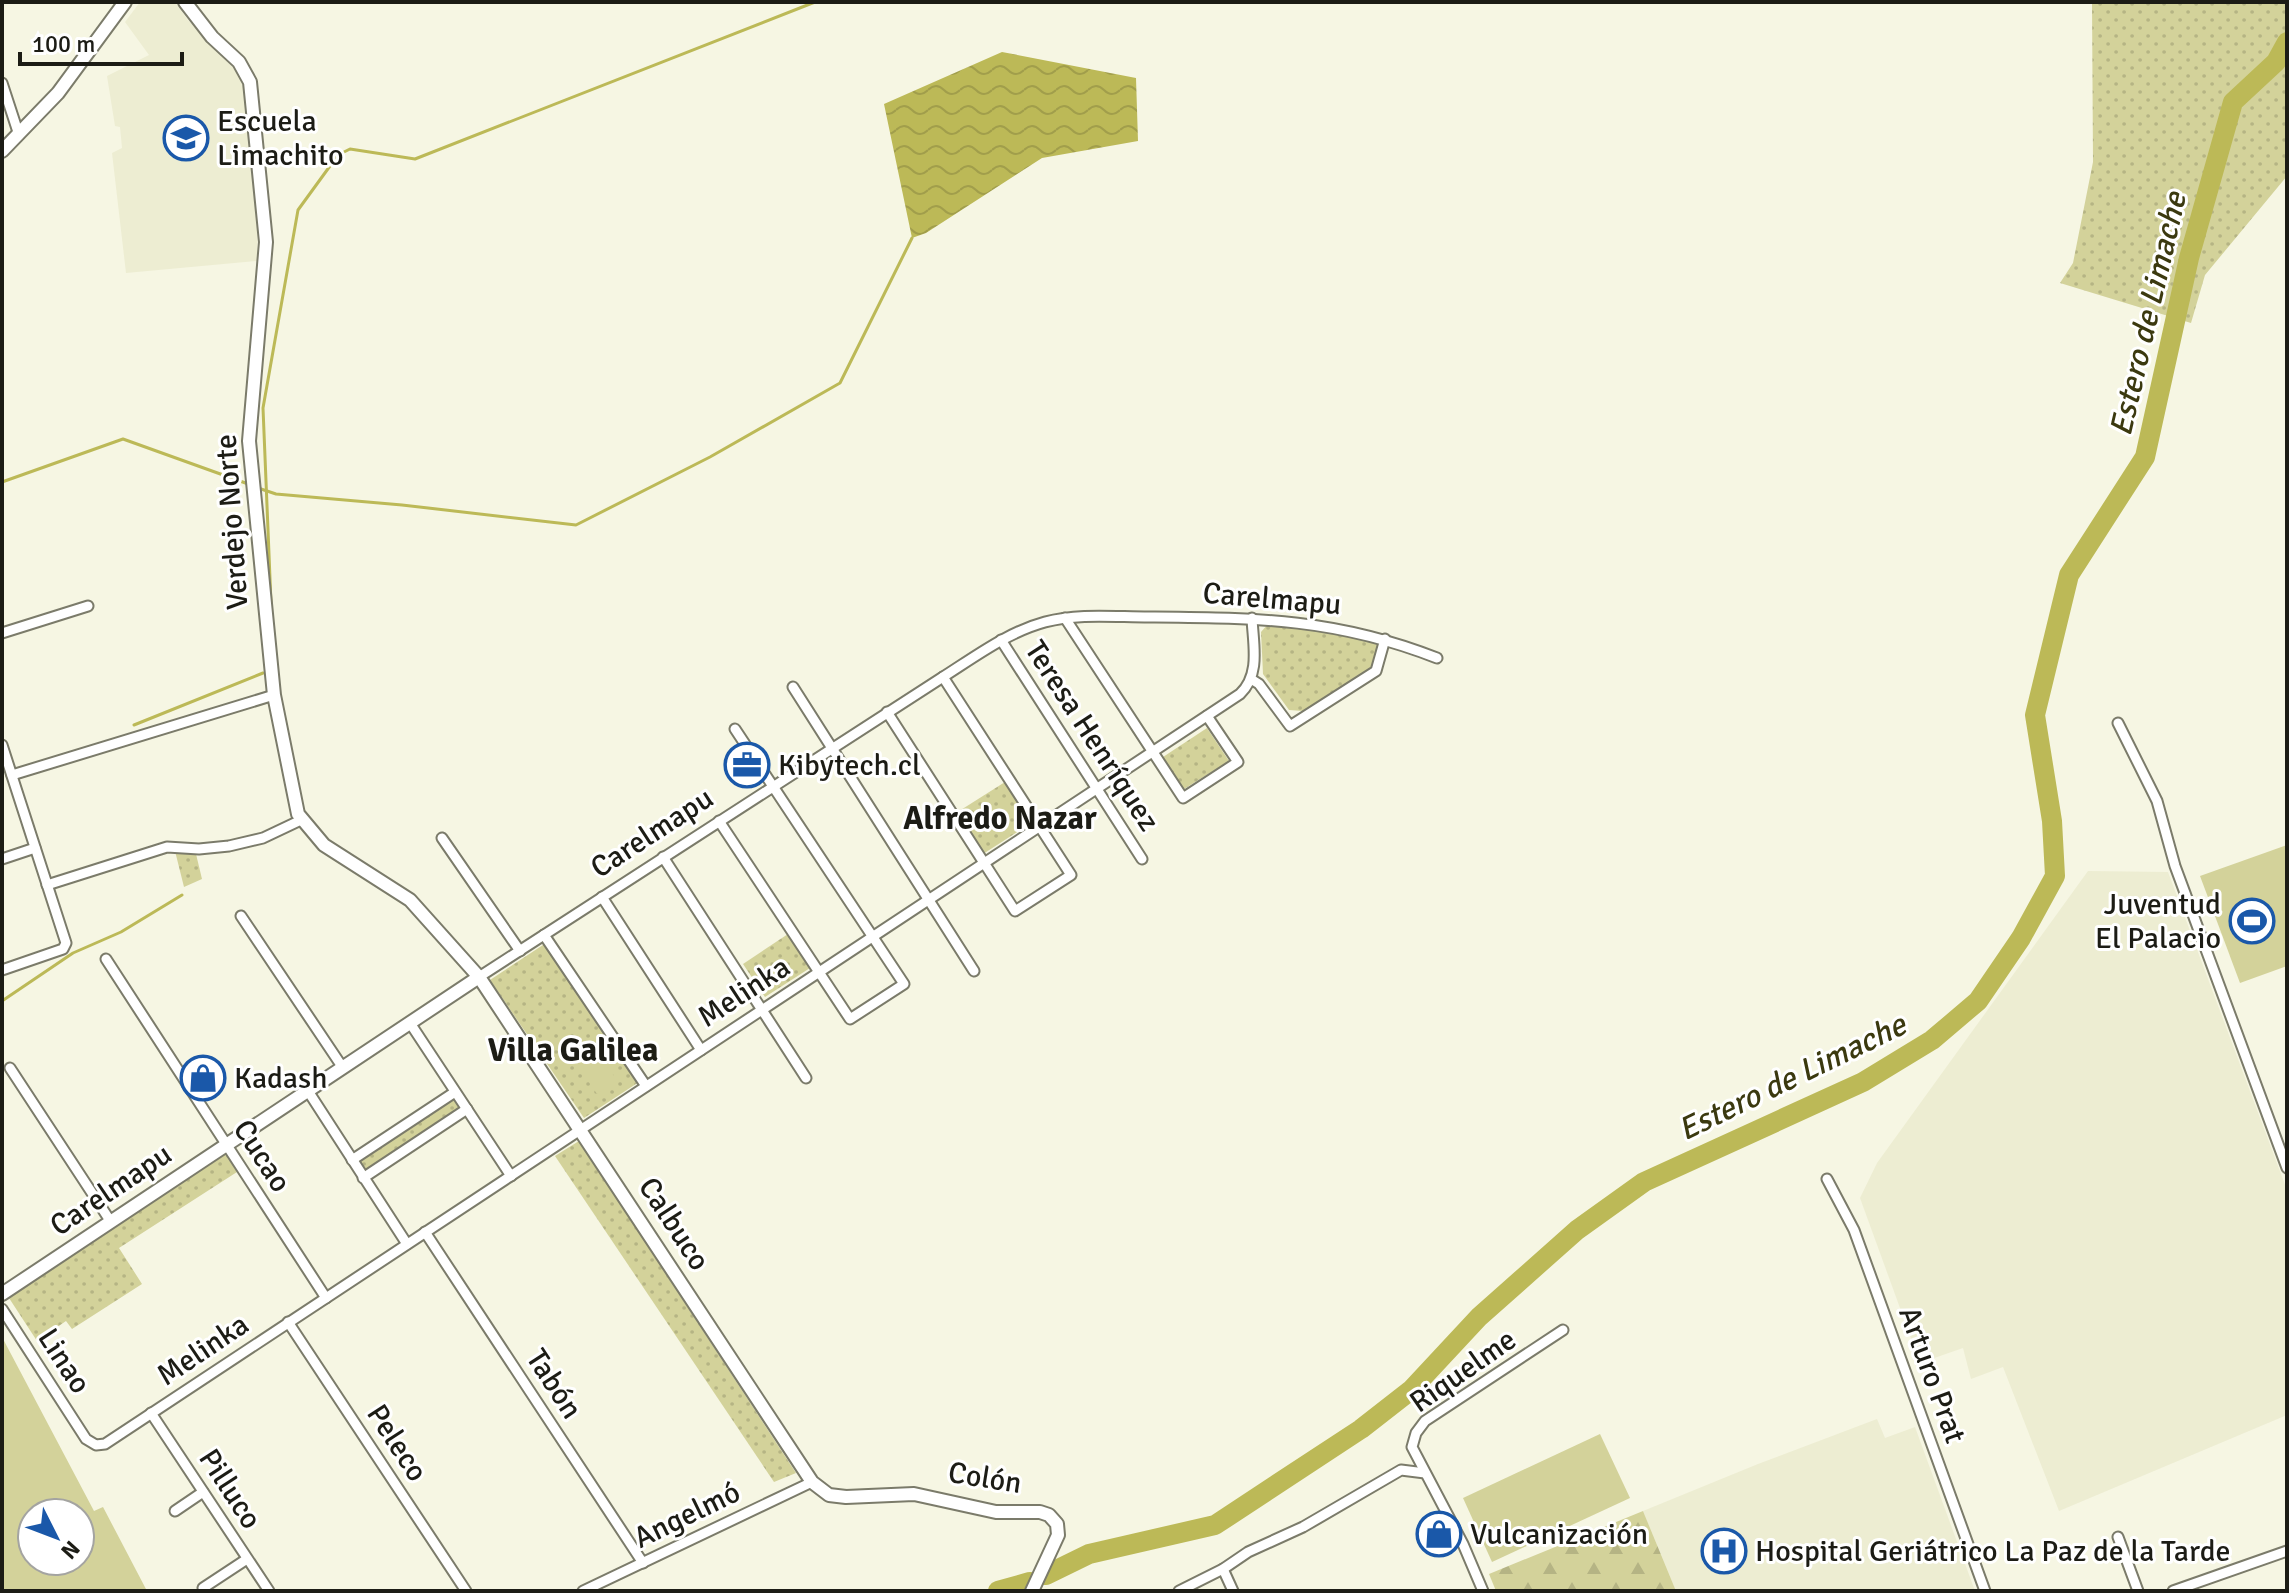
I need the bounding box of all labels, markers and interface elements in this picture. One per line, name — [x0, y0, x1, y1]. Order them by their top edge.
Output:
scale bar — [20, 16, 182, 66]
text: 100 m — [32, 29, 95, 59]
place label: Escuela Limachito — [217, 103, 344, 174]
school or university icon: Escuela Limachito — [162, 114, 210, 162]
water label: Estero de Limache — [2101, 186, 2195, 440]
street label: Verdejo Norte — [207, 433, 257, 611]
street label: Carelmapu — [1201, 575, 1343, 623]
street label: Teresa Henríquez — [1017, 634, 1167, 838]
office icon: Kibytech.cl — [723, 741, 771, 789]
place label: Kibytech.cl — [778, 747, 921, 784]
street label: Carelmapu — [584, 780, 720, 886]
district label: Alfredo Nazar — [903, 799, 1097, 838]
place label: Juventud El Palacio — [2095, 886, 2221, 957]
sports icon: Juventud El Palacio — [2228, 897, 2276, 945]
street label: Melinka — [691, 949, 797, 1035]
water label: Estero de Limache — [1672, 1004, 1914, 1149]
district label: Villa Galilea — [488, 1031, 658, 1070]
shop icon: Kadash — [179, 1054, 227, 1102]
place label: Kadash — [234, 1060, 328, 1097]
street label: Cucao — [225, 1113, 299, 1199]
street label: Carelmapu — [43, 1136, 179, 1244]
street label: Calbuco — [630, 1170, 718, 1278]
street label: Arturo Prat — [1890, 1302, 1974, 1448]
street label: Melinka — [150, 1306, 256, 1394]
street label: Linao — [29, 1321, 99, 1401]
street label: Riquelme — [1403, 1321, 1523, 1421]
street label: Tabón — [518, 1342, 590, 1426]
street label: Peleco — [359, 1398, 435, 1488]
street label: Pilluco — [191, 1442, 269, 1536]
street label: Colón — [946, 1454, 1024, 1502]
street label: Angelmó — [628, 1473, 746, 1557]
north arrow — [16, 1497, 96, 1577]
shop icon: Vulcanización — [1415, 1510, 1463, 1558]
place label: Vulcanización — [1470, 1516, 1648, 1553]
hospital icon: Hospital Geriátrico La Paz de la Tarde — [1700, 1527, 1748, 1575]
place label: Hospital Geriátrico La Paz de la Tarde — [1755, 1533, 2231, 1570]
text: N — [55, 1535, 86, 1565]

